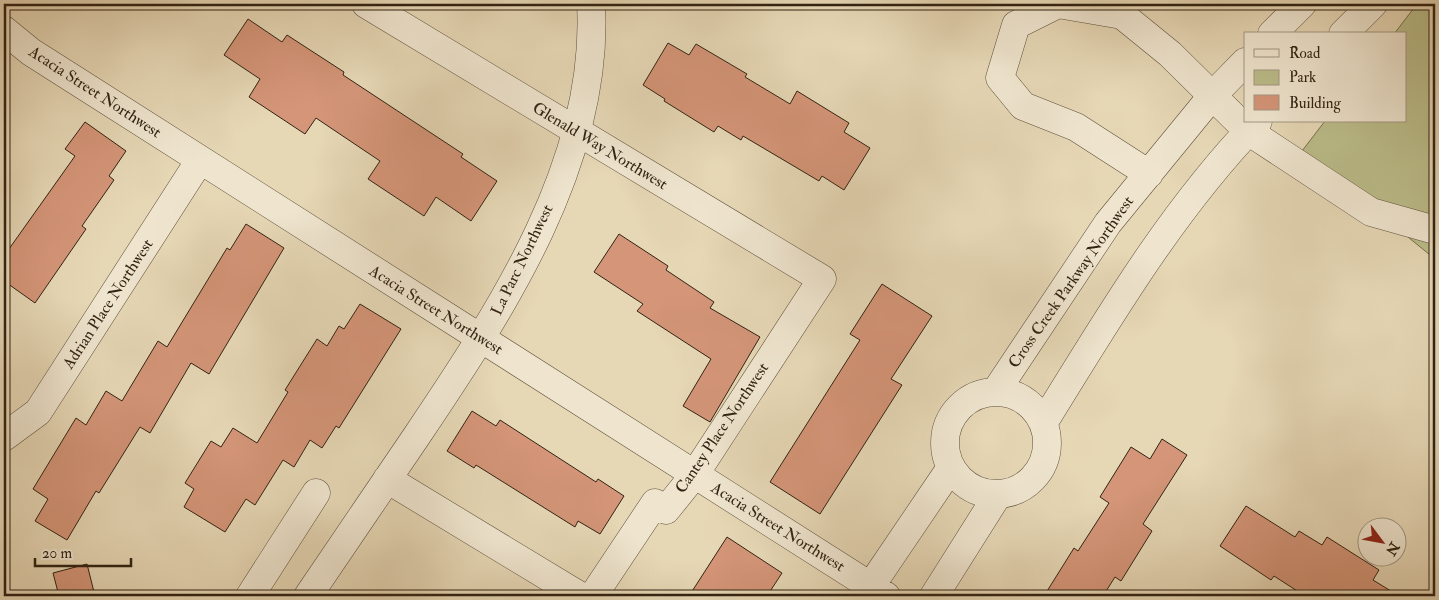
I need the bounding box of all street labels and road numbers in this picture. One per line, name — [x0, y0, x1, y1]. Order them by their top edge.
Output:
street label: Acacia Street Northwest — [24, 41, 165, 142]
street label: Glenald Way Northwest — [529, 98, 671, 194]
street label: Cross Creek Parkway Northwest — [1004, 192, 1138, 372]
street label: La Parc Northwest — [487, 201, 557, 319]
street label: Adrian Place Northwest — [58, 235, 158, 374]
street label: Acacia Street Northwest — [365, 260, 507, 359]
street label: Cantey Place Northwest — [671, 359, 773, 497]
street label: Acacia Street Northwest — [707, 477, 849, 576]

